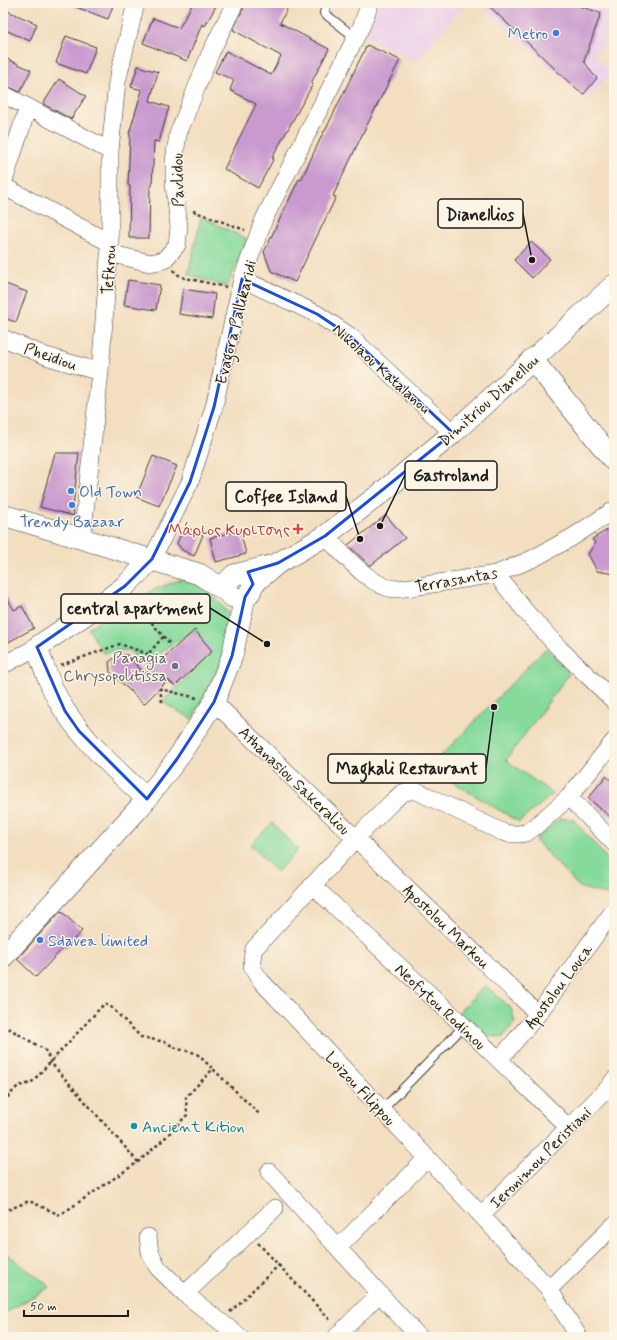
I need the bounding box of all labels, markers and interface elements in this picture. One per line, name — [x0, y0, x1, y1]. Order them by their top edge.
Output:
place label: Metro — [508, 24, 548, 45]
marker: Metro — [551, 28, 561, 38]
street label: Pavlidou — [168, 153, 189, 207]
callout: Dianellios — [438, 199, 523, 228]
text: Dianellios — [446, 204, 515, 226]
street label: Tefkrou — [97, 245, 122, 295]
street label: Evagora Pallikaridi — [211, 258, 263, 387]
street label: Nikolaou Katalanou — [327, 319, 435, 419]
street label: Pheidiou — [21, 338, 80, 376]
street label: Dimitriou Dianellou — [434, 350, 544, 452]
callout: Gastroland — [405, 461, 497, 490]
text: Gastroland — [413, 465, 489, 487]
place label: Old Town — [79, 482, 142, 503]
callout: Coffee Island — [226, 482, 346, 511]
marker: Old Town — [66, 486, 76, 496]
text: Coffee Island — [234, 486, 338, 508]
marker: Trendy Bazaar — [67, 500, 77, 510]
place label: Trendy Bazaar — [20, 512, 124, 533]
place label: Μάριος Κυριτσης — [168, 520, 290, 541]
marker: Μάριος Κυριτσης — [293, 524, 303, 534]
street label: Terrasantas — [413, 563, 499, 598]
callout: central apartment — [61, 594, 210, 623]
text: central apartment — [67, 598, 204, 620]
place label: Panagia Chrysopolitissa — [63, 648, 167, 687]
marker: Panagia Chrysopolitissa — [170, 661, 180, 671]
street label: Athanasiou Sakeraliou — [234, 722, 354, 840]
callout: Magkali Restaurant — [328, 754, 486, 783]
text: Magkali Restaurant — [336, 758, 478, 783]
street label: Apostolou Markou — [397, 880, 494, 975]
place label: Sdavea limited — [48, 931, 148, 952]
marker: Sdavea limited — [35, 935, 45, 945]
street label: Apostolou Louca — [521, 940, 599, 1034]
street label: Neofytou Rodinou — [390, 959, 490, 1055]
street label: Loizou Filippou — [320, 1047, 400, 1131]
street label: Ieronimou Peristiani — [486, 1102, 597, 1213]
place label: Ancient Kition — [142, 1117, 245, 1138]
marker: Ancient Kition — [129, 1121, 139, 1131]
scale bar — [24, 1292, 128, 1318]
text: 50 m — [30, 1299, 57, 1315]

